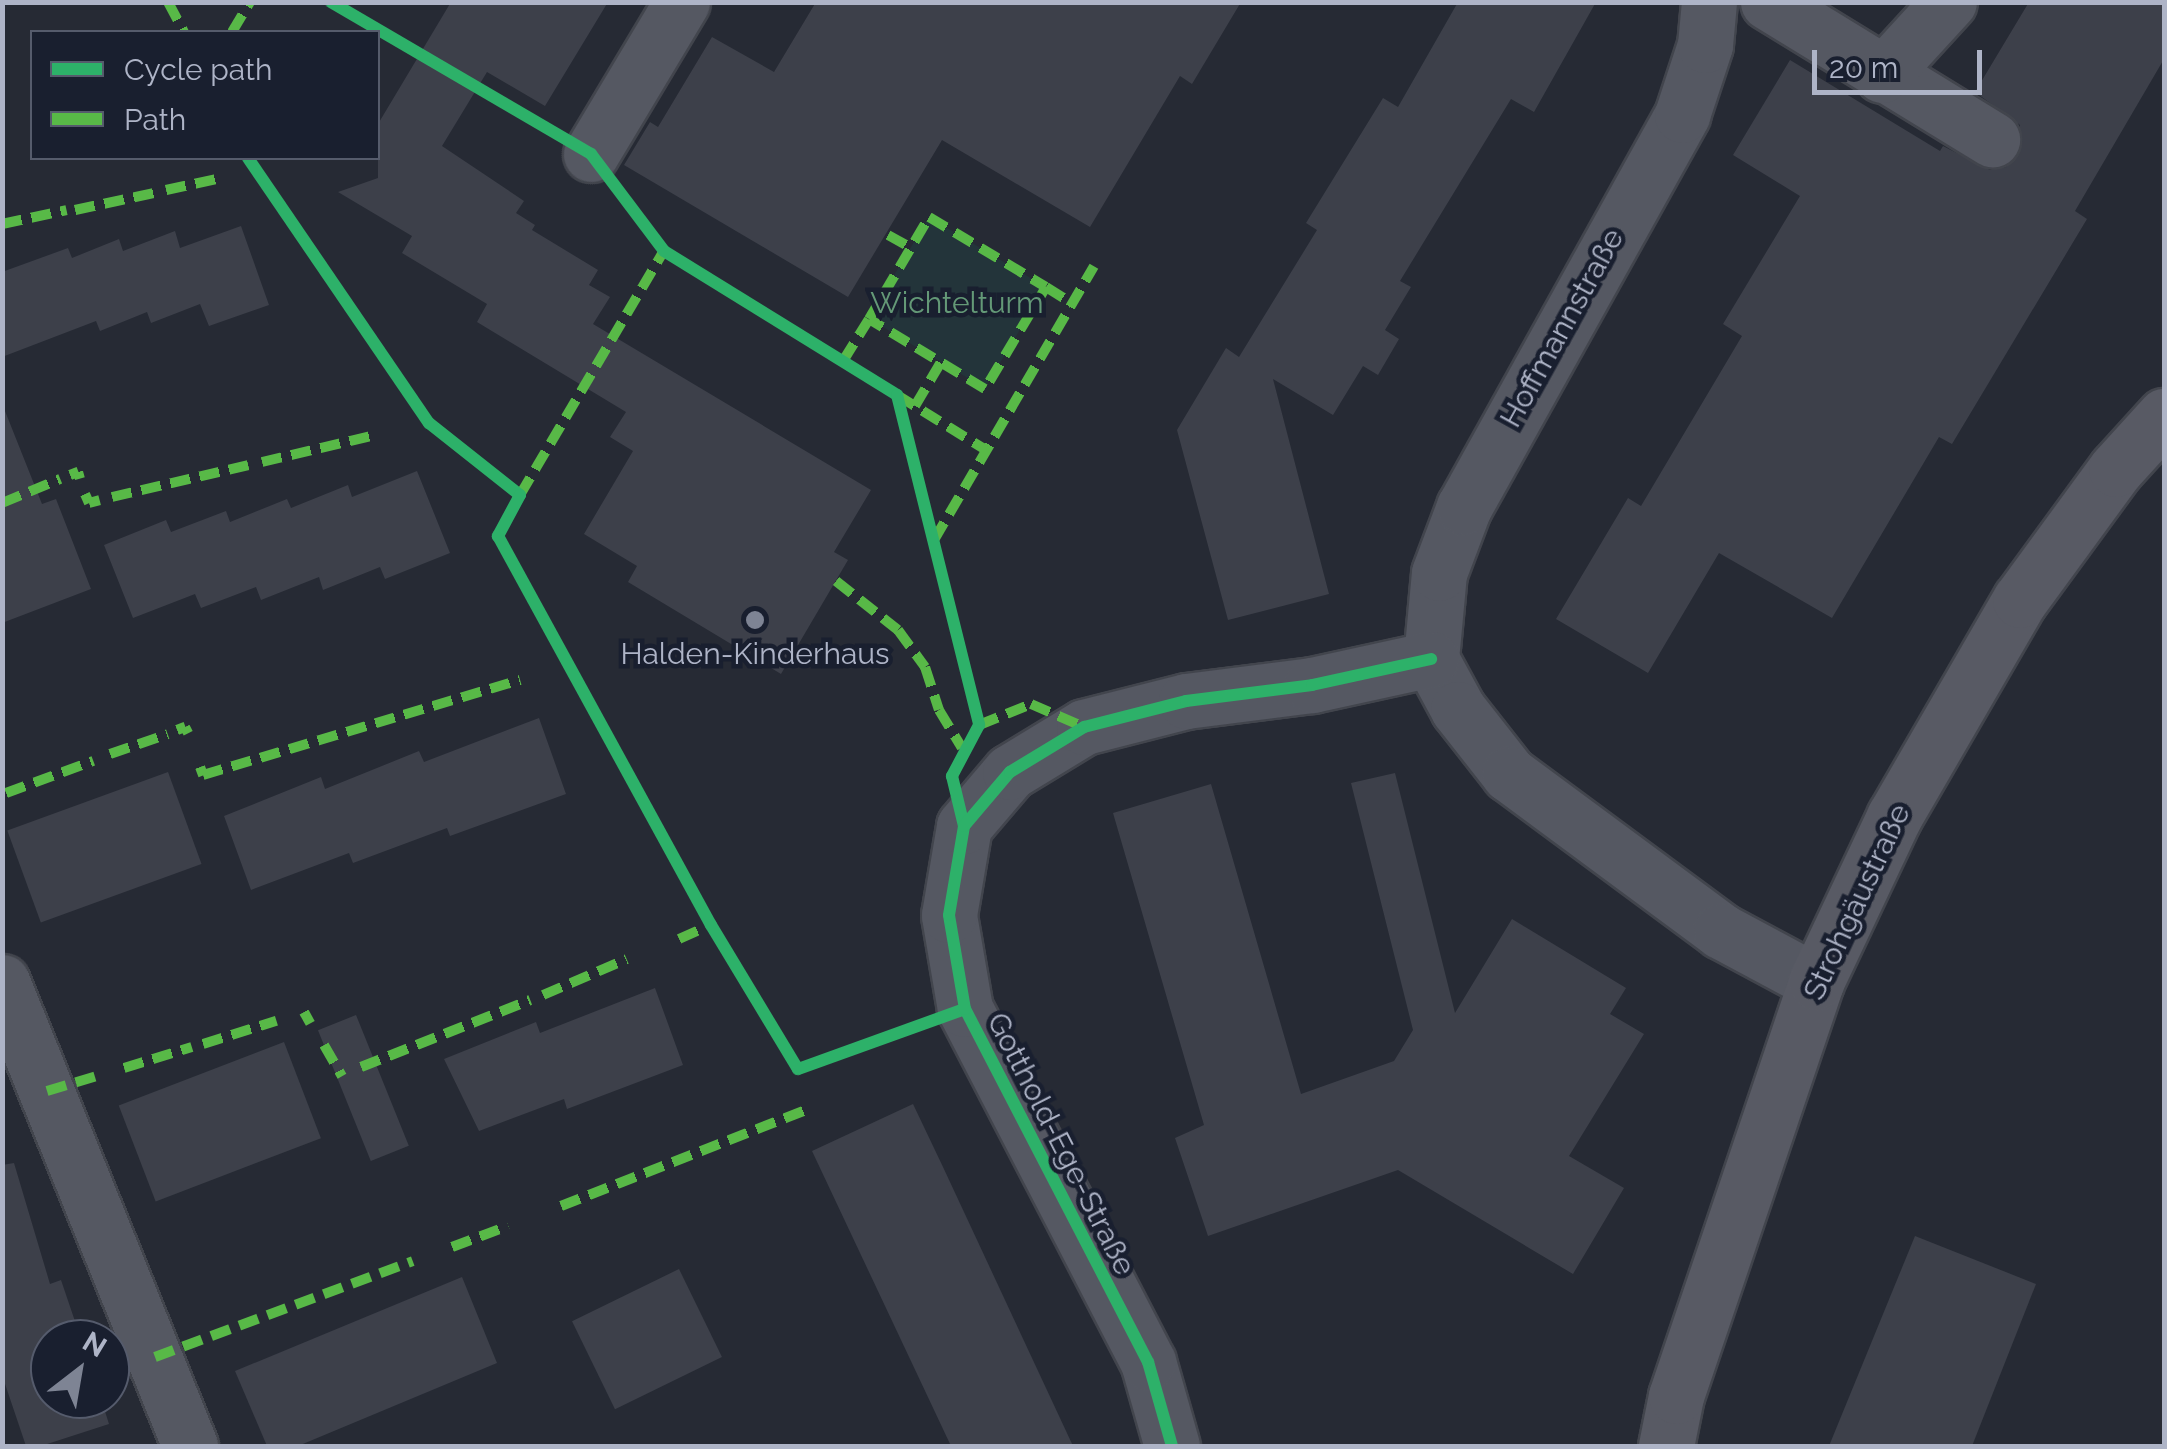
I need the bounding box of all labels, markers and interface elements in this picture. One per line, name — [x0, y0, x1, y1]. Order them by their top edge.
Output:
legend — [30, 30, 380, 160]
scale bar — [1817, 30, 1987, 92]
text: 20 m — [1829, 50, 1898, 85]
text: Cycle path — [124, 52, 272, 87]
text: Path — [124, 102, 186, 137]
street label: Hoffmannstraße — [1493, 222, 1631, 434]
park label: Wichtelturm — [870, 285, 1044, 321]
marker: Halden-Kinderhaus — [744, 609, 766, 631]
place label: Halden-Kinderhaus — [620, 636, 890, 672]
street label: Strohgäustraße — [1796, 799, 1918, 1005]
street label: Gotthold-Ege-Straße — [979, 1007, 1143, 1281]
north arrow — [30, 1319, 130, 1419]
text: N — [77, 1325, 112, 1364]

